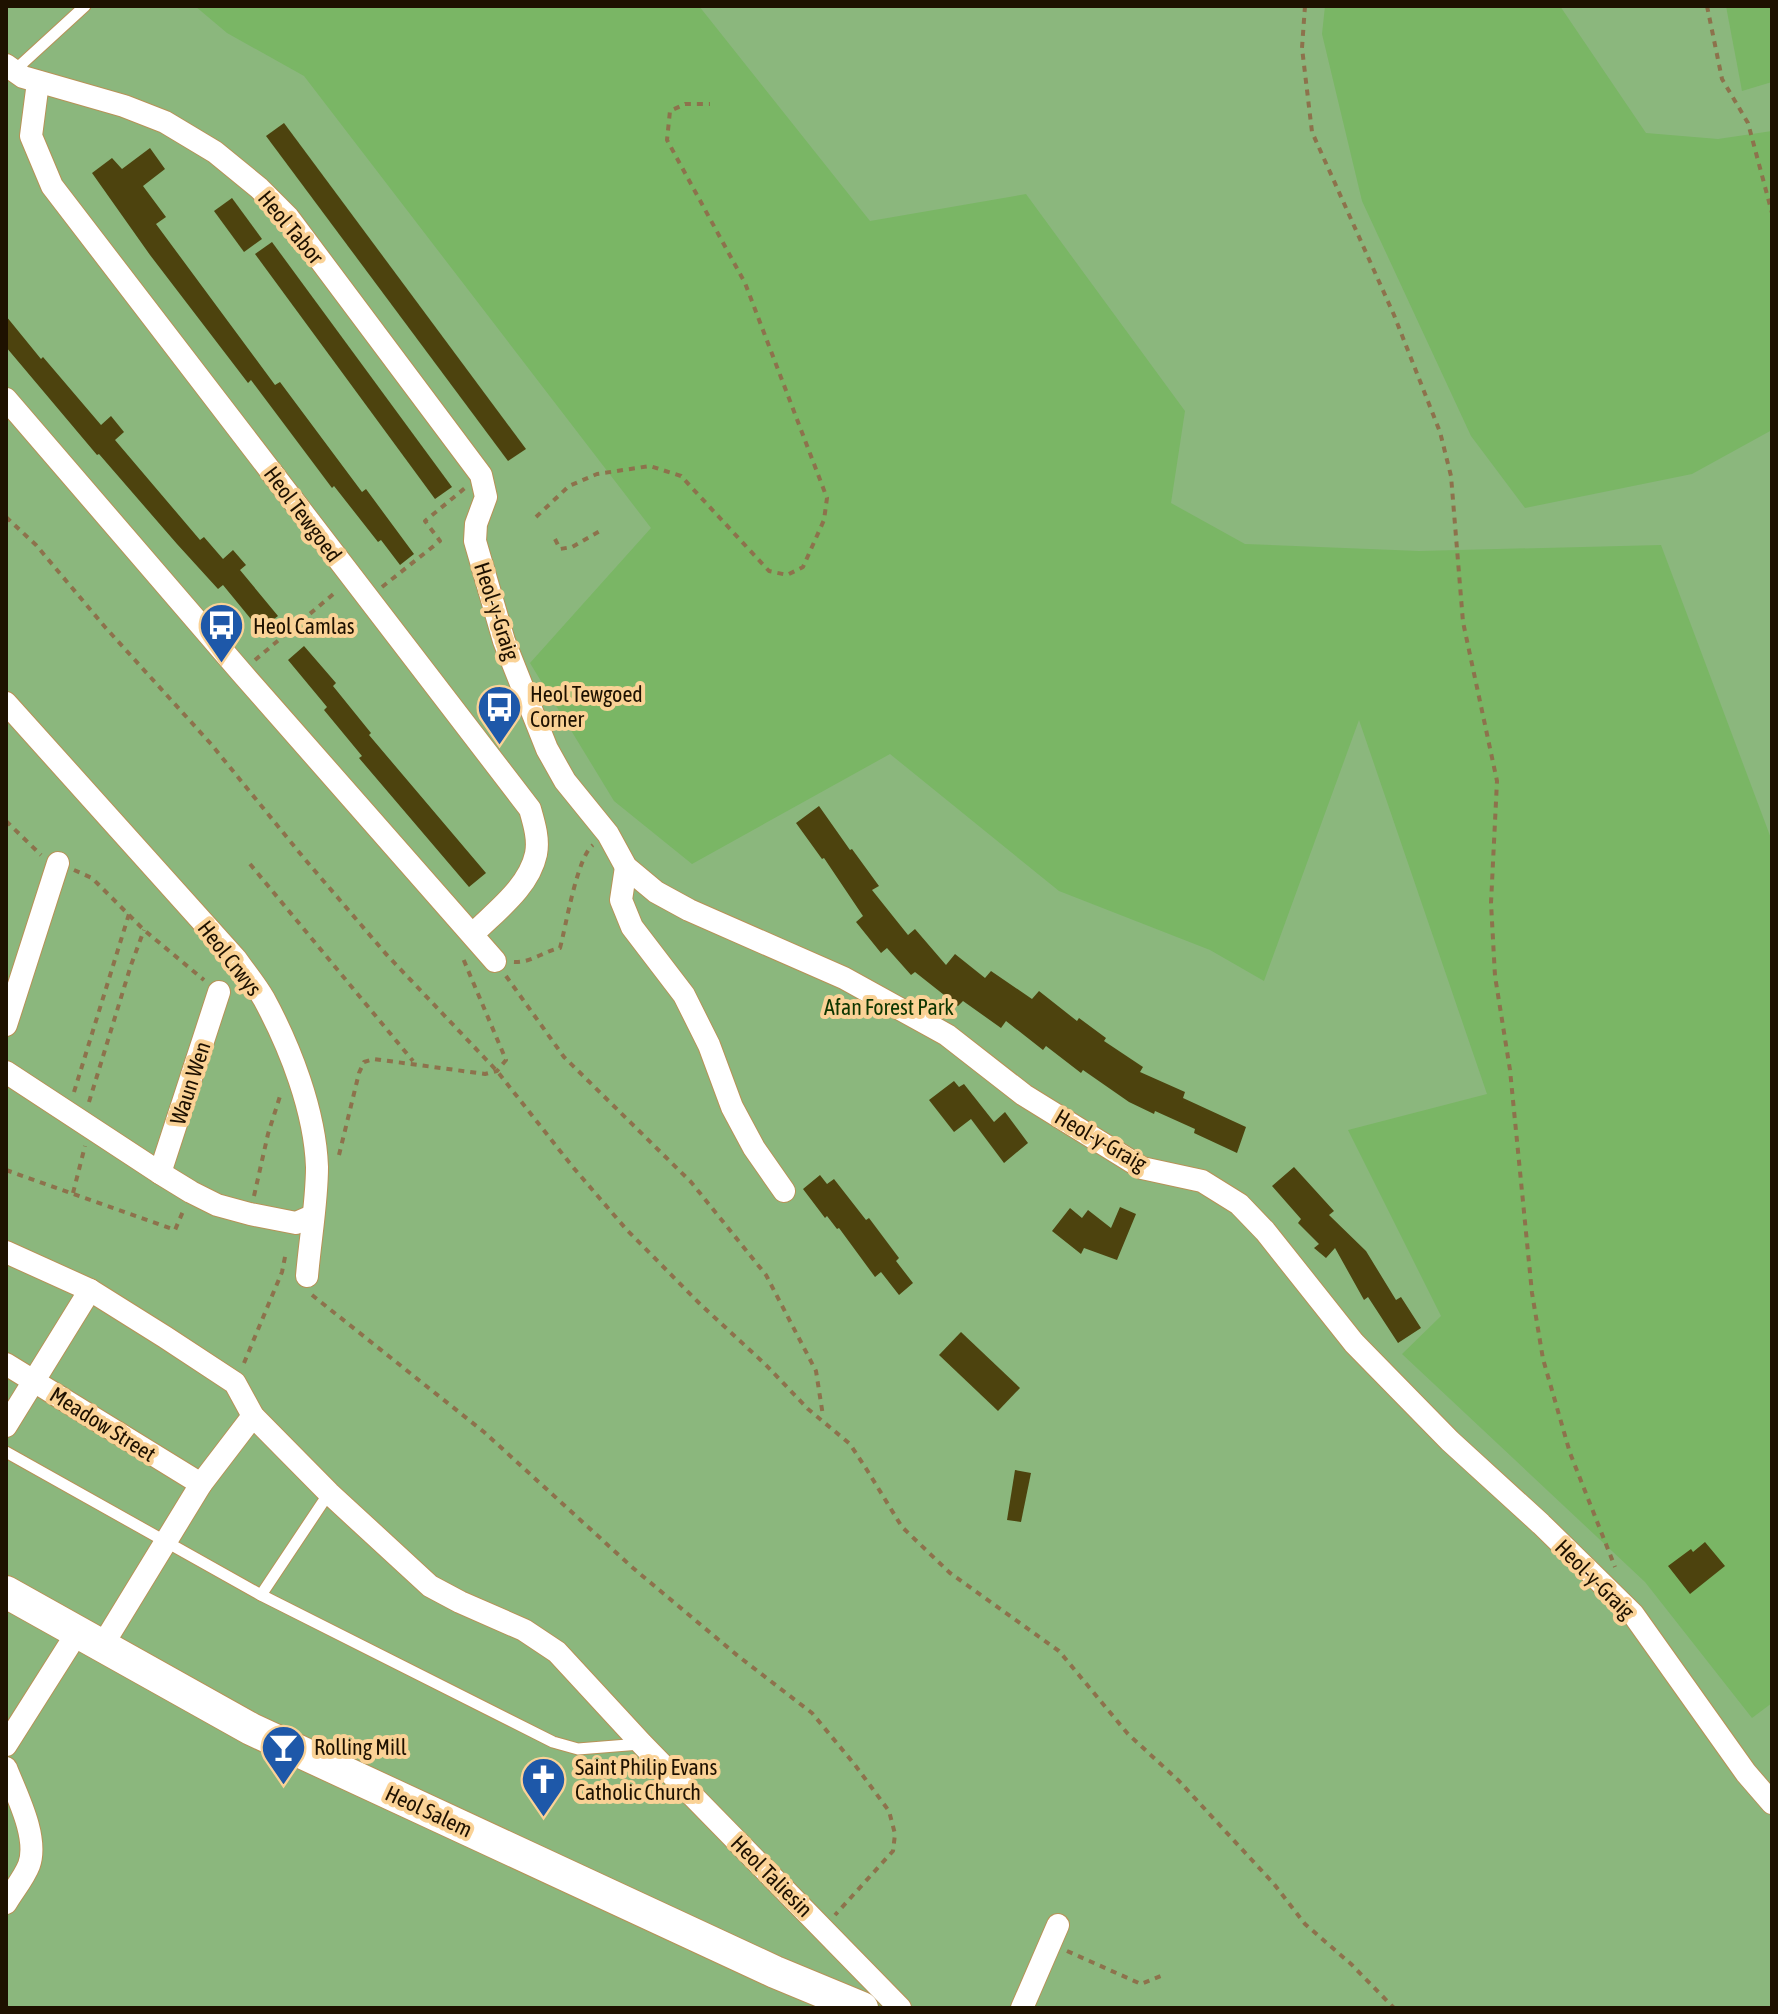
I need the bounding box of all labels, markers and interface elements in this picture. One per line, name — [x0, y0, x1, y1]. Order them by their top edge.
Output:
street label: Heol Tabor — [253, 185, 329, 269]
street label: Heol Tewgoed — [259, 461, 347, 567]
street label: Heol-y-Graig — [469, 559, 525, 664]
bus stop icon: Heol Camlas — [198, 602, 246, 665]
place label: Heol Camlas — [253, 613, 355, 639]
place label: Heol Tewgoed Corner — [530, 681, 643, 732]
bus stop icon: Heol Tewgoed Corner — [475, 683, 523, 746]
street label: Heol Crwys — [193, 915, 268, 1001]
park label: Afan Forest Park — [824, 994, 954, 1020]
street label: Waun Wen — [164, 1038, 216, 1128]
street label: Heol-y-Graig — [1051, 1103, 1152, 1177]
street label: Meadow Street — [45, 1381, 161, 1467]
street label: Heol-y-Graig — [1550, 1534, 1640, 1624]
bar icon: Rolling Mill — [259, 1723, 307, 1786]
place label: Rolling Mill — [314, 1734, 407, 1760]
place label: Saint Philip Evans Catholic Church — [575, 1754, 718, 1805]
church icon: Saint Philip Evans Catholic Church — [520, 1756, 568, 1819]
street label: Heol Salem — [381, 1780, 477, 1842]
street label: Heol Taliesin — [726, 1830, 818, 1922]

